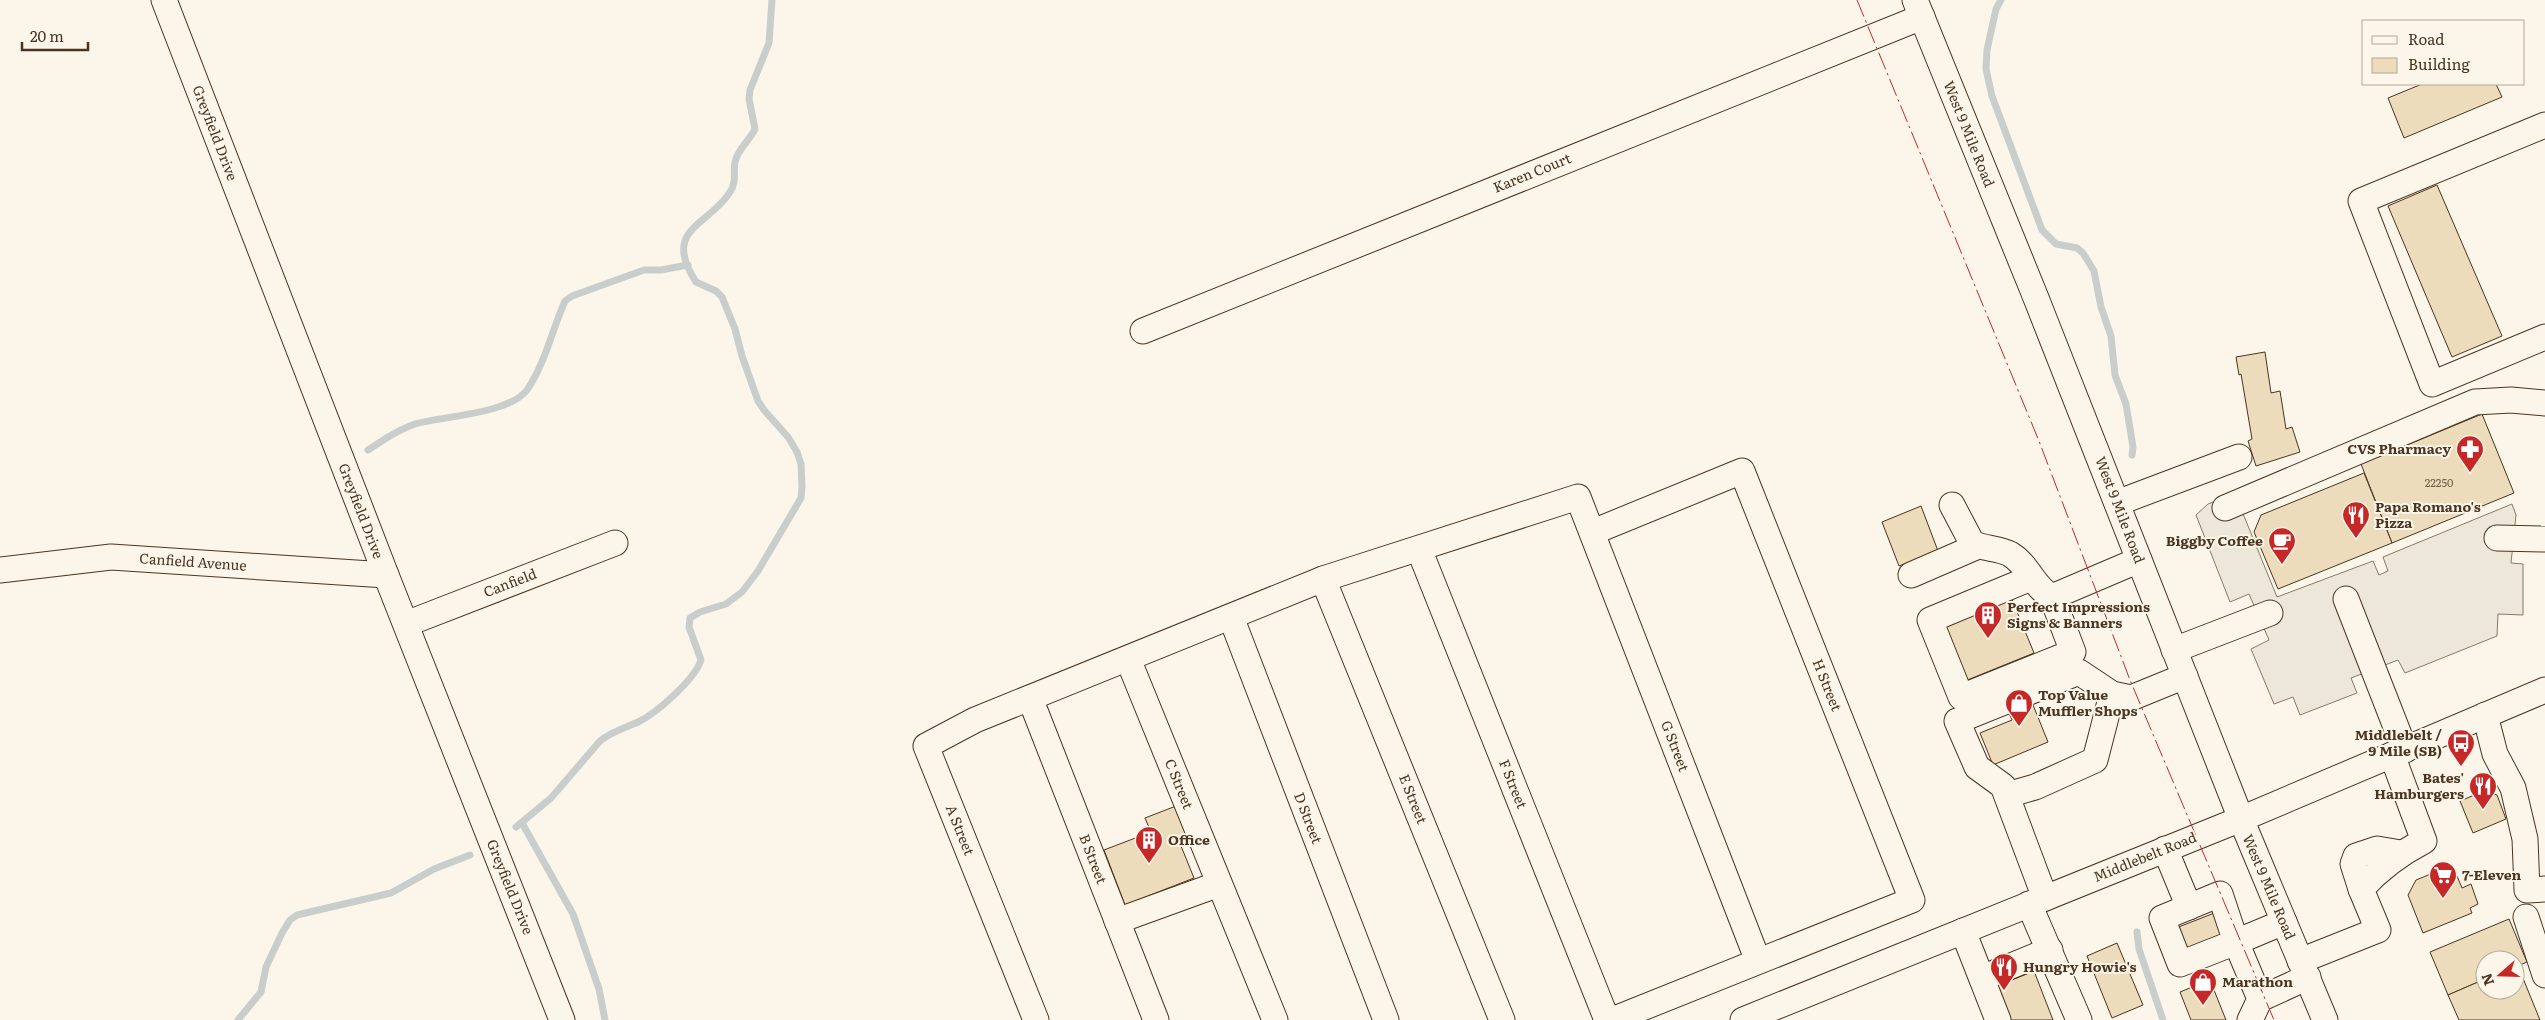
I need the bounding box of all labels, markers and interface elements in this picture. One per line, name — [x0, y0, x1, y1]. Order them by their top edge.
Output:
scale bar — [22, 20, 89, 52]
legend — [2362, 20, 2525, 85]
text: 20 m — [30, 24, 64, 47]
text: Road — [2408, 27, 2444, 50]
text: Building — [2408, 52, 2470, 75]
street label: West 9 Mile Road — [1939, 77, 2001, 190]
street label: Greyfield Drive — [189, 82, 243, 183]
street label: Karen Court — [1490, 147, 1574, 197]
pharmacy icon: CVS Pharmacy — [2455, 434, 2485, 473]
place label: CVS Pharmacy — [2347, 438, 2451, 458]
street label: West 9 Mile Road — [2091, 453, 2151, 566]
street label: Greyfield Drive — [335, 460, 389, 561]
house number: 22250 — [2425, 474, 2453, 490]
place label: Papa Romano's Pizza — [2375, 496, 2481, 532]
restaurant icon: Papa Romano's Pizza — [2341, 500, 2371, 539]
cafe icon: Biggby Coffee — [2267, 526, 2297, 565]
place label: Biggby Coffee — [2166, 530, 2263, 550]
street label: Canfield Avenue — [139, 547, 247, 575]
street label: Canfield — [480, 563, 540, 601]
place label: Perfect Impressions Signs & Banners — [2007, 596, 2150, 632]
building icon: Perfect Impressions Signs & Banners — [1973, 600, 2003, 639]
street label: H Street — [1808, 656, 1848, 714]
place label: Top Value Muffler Shops — [2038, 684, 2137, 720]
shop icon: Top Value Muffler Shops — [2004, 688, 2034, 727]
street label: G Street — [1657, 717, 1695, 774]
place label: Middlebelt / 9 Mile (SB) — [2355, 724, 2442, 760]
bus stop icon: Middlebelt / 9 Mile (SB) — [2446, 728, 2476, 767]
street label: C Street — [1161, 755, 1199, 812]
street label: F Street — [1495, 756, 1533, 812]
place label: Bates' Hamburgers — [2374, 767, 2464, 803]
street label: E Street — [1395, 771, 1433, 827]
restaurant icon: Bates' Hamburgers — [2468, 771, 2498, 810]
street label: D Street — [1290, 789, 1328, 847]
street label: A Street — [942, 801, 980, 858]
building icon: Office — [1134, 825, 1164, 864]
street label: Middlebelt Road — [2090, 826, 2200, 886]
place label: Office — [1168, 829, 1210, 849]
street label: B Street — [1075, 831, 1113, 887]
street label: West 9 Mile Road — [2239, 831, 2301, 943]
street label: Greyfield Drive — [483, 836, 539, 937]
supermarket icon: 7-Eleven — [2428, 860, 2458, 899]
place label: 7-Eleven — [2462, 864, 2522, 884]
north arrow — [2475, 950, 2525, 1000]
restaurant icon: Hungry Howie's — [1989, 952, 2019, 991]
place label: Hungry Howie's — [2023, 956, 2137, 976]
shop icon: Marathon — [2188, 967, 2218, 1006]
place label: Marathon — [2222, 971, 2293, 991]
text: N — [2475, 971, 2498, 989]

